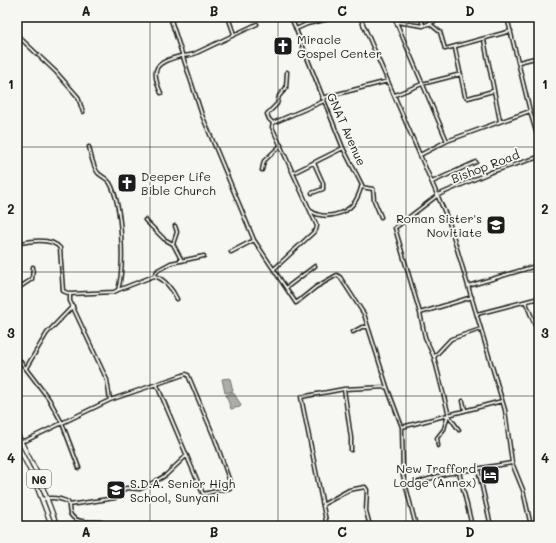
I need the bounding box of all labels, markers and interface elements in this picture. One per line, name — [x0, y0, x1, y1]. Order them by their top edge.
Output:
text: A — [81, 2, 91, 19]
text: B — [210, 2, 219, 19]
text: C — [337, 2, 347, 19]
text: D — [465, 2, 475, 19]
place label: Miracle Gospel Center — [297, 31, 382, 61]
church icon: Miracle Gospel Center — [272, 35, 294, 57]
text: 1 — [8, 75, 14, 92]
text: 1 — [542, 75, 548, 92]
street label: GNAT Avenue — [324, 90, 370, 168]
street label: Bishop Road — [449, 145, 522, 186]
place label: Deeper Life Bible Church — [141, 168, 216, 198]
church icon: Deeper Life Bible Church — [116, 172, 138, 194]
text: 2 — [7, 200, 15, 217]
text: 2 — [541, 200, 549, 217]
place label: Roman Sister's Novitiate — [396, 210, 482, 240]
school or university icon: Roman Sister's Novitiate — [485, 214, 507, 236]
text: 3 — [7, 324, 15, 341]
text: 3 — [541, 324, 549, 341]
text: 4 — [7, 449, 15, 466]
text: 4 — [541, 449, 549, 466]
place label: New Trafford Lodge (Annex) — [393, 460, 476, 490]
hotel icon: New Trafford Lodge (Annex) — [479, 464, 501, 486]
road number: N6 — [27, 470, 51, 488]
place label: S.D.A. Senior High School, Sunyani — [130, 475, 235, 505]
school or university icon: S.D.A. Senior High School, Sunyani — [105, 479, 127, 501]
text: A — [81, 523, 91, 540]
text: B — [210, 523, 219, 540]
text: C — [337, 523, 347, 540]
text: D — [465, 523, 475, 540]

